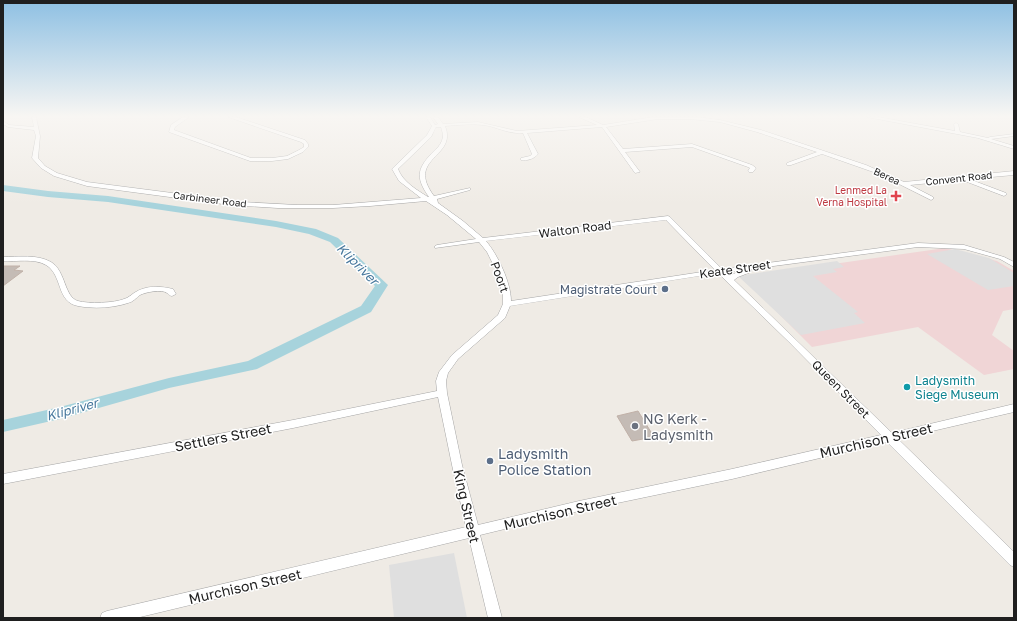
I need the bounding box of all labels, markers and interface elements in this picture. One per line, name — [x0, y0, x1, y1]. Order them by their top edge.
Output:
street label: Berea — [872, 165, 902, 187]
street label: Convent Road — [925, 169, 993, 187]
place label: Lenmed La Verna Hospital — [816, 184, 887, 208]
street label: Carbineer Road — [173, 189, 247, 209]
marker: Lenmed La Verna Hospital — [890, 190, 902, 202]
street label: Walton Road — [538, 217, 612, 241]
water label: Klipriver — [334, 240, 384, 290]
street label: Keate Street — [698, 257, 772, 281]
street label: Poort — [488, 259, 513, 295]
place label: Magistrate Court — [560, 282, 657, 297]
marker: Magistrate Court — [660, 284, 670, 294]
street label: Queen Street — [809, 357, 873, 421]
place label: Ladysmith Siege Museum — [915, 373, 999, 402]
marker: Ladysmith Siege Museum — [902, 382, 912, 392]
water label: Klipriver — [44, 394, 101, 424]
place label: NG Kerk - Ladysmith — [643, 410, 713, 443]
street label: Settlers Street — [173, 419, 273, 455]
street label: Murchison Street — [818, 419, 934, 461]
marker: NG Kerk - Ladysmith — [630, 421, 640, 431]
place label: Ladysmith Police Station — [498, 445, 591, 478]
marker: Ladysmith Police Station — [485, 456, 495, 466]
street label: King Street — [450, 467, 484, 545]
street label: Murchison Street — [502, 491, 618, 533]
street label: Murchison Street — [187, 565, 303, 607]

